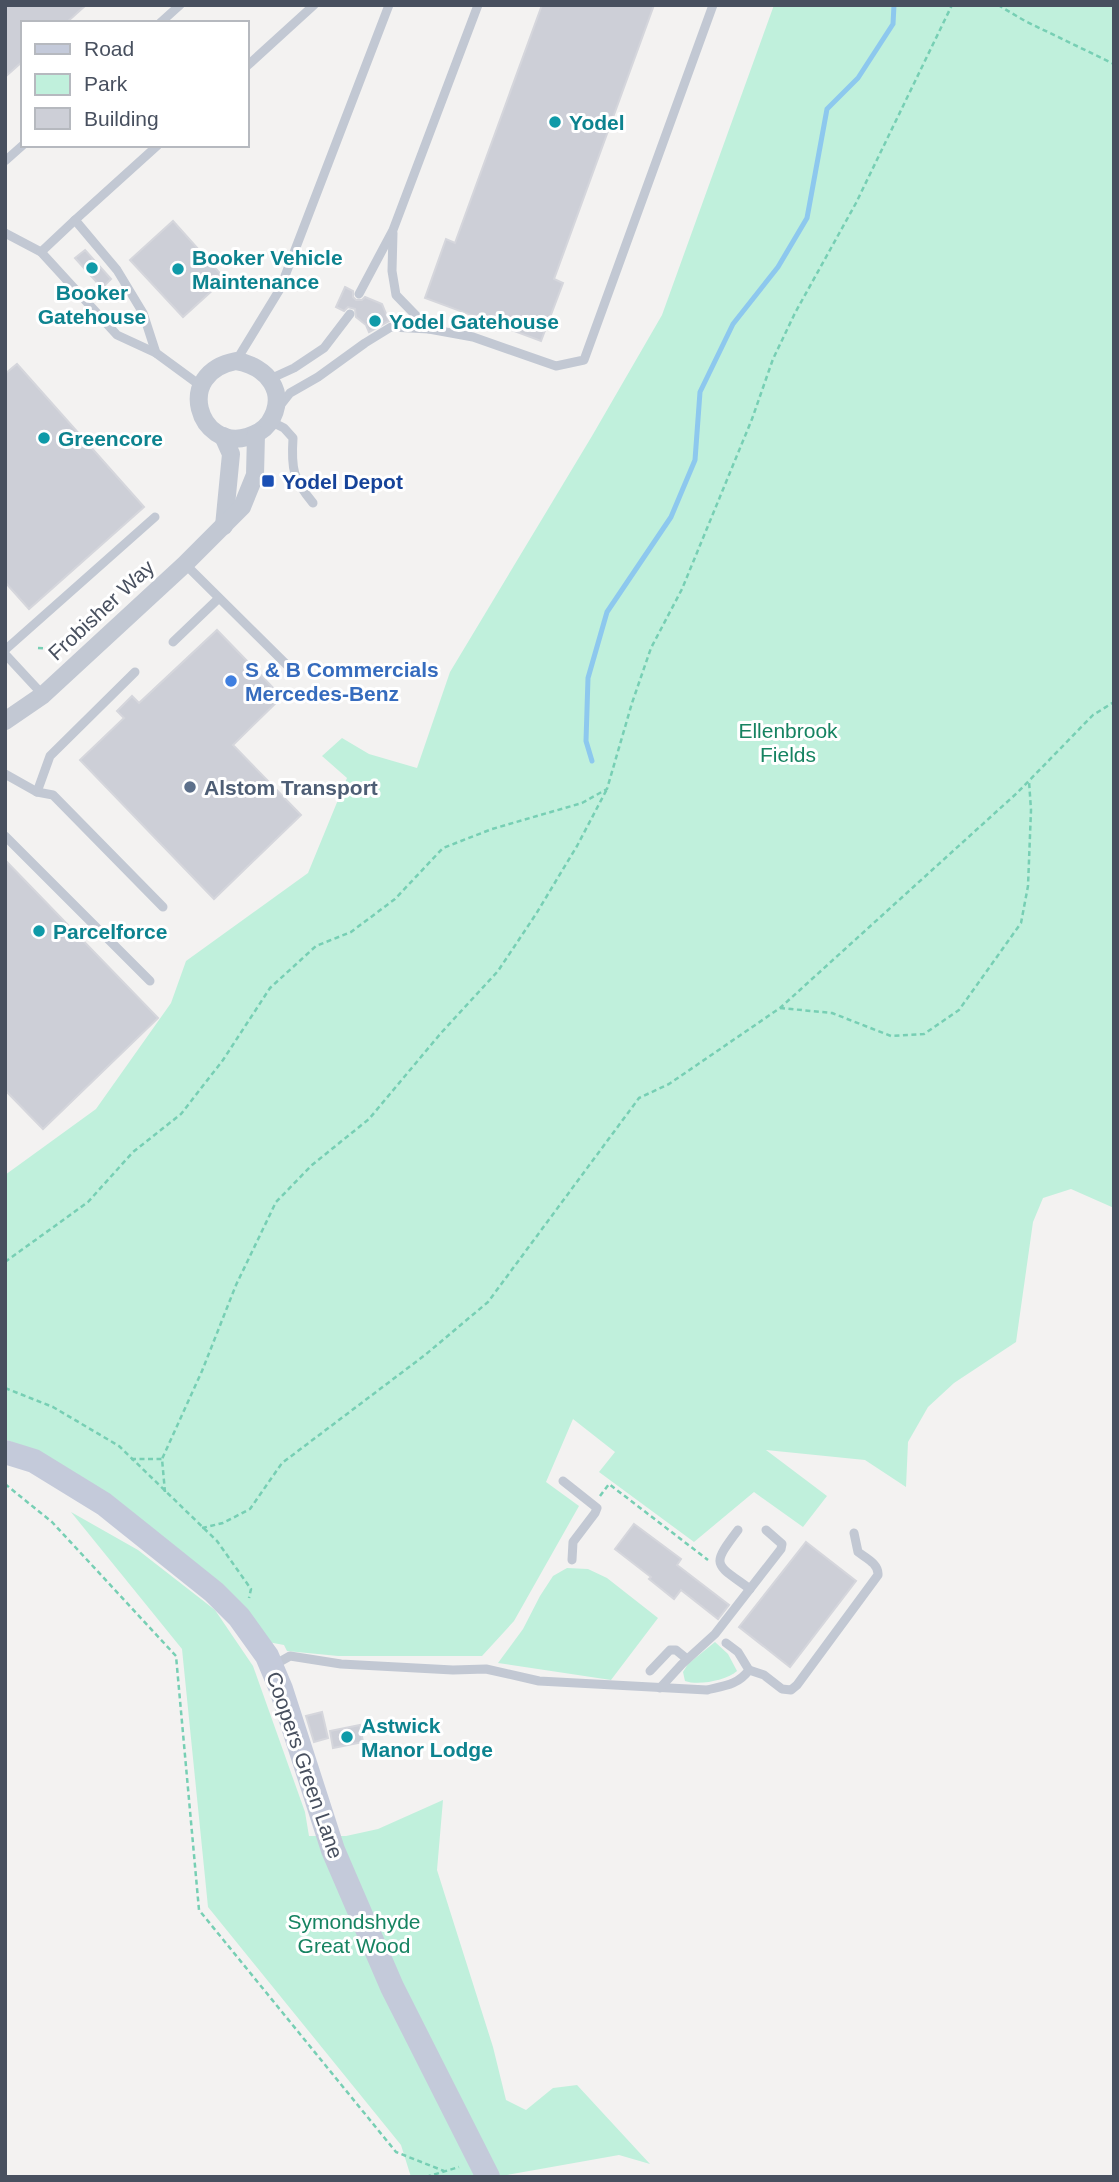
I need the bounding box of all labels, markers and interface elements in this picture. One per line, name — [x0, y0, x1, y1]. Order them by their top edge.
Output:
legend — [21, 21, 248, 147]
text: Road — [84, 37, 134, 60]
text: Park — [84, 72, 128, 95]
text: Building — [84, 107, 159, 130]
place label: Yodel — [569, 111, 625, 134]
marker: Yodel — [547, 114, 563, 130]
place label: Booker Vehicle Maintenance — [192, 246, 343, 293]
marker: Booker Gatehouse — [84, 260, 100, 276]
marker: Booker Vehicle Maintenance — [170, 261, 186, 277]
place label: Booker Gatehouse — [38, 281, 146, 328]
place label: Yodel Gatehouse — [389, 310, 559, 333]
marker: Yodel Gatehouse — [367, 313, 383, 329]
place label: Greencore — [58, 427, 163, 450]
marker: Greencore — [36, 430, 52, 446]
place label: Yodel Depot — [282, 470, 403, 493]
marker: Yodel Depot — [260, 473, 276, 489]
street label: Frobisher Way — [44, 555, 159, 665]
place label: S & B Commercials Mercedes-Benz — [245, 658, 439, 705]
marker: S & B Commercials Mercedes-Benz — [223, 673, 239, 689]
park label: Ellenbrook Fields — [738, 719, 838, 766]
place label: Alstom Transport — [204, 776, 378, 799]
marker: Alstom Transport — [182, 779, 198, 795]
place label: Parcelforce — [53, 920, 167, 943]
marker: Parcelforce — [31, 923, 47, 939]
street label: Coopers Green Lane — [262, 1669, 348, 1861]
place label: Astwick Manor Lodge — [361, 1714, 493, 1761]
marker: Astwick Manor Lodge — [339, 1729, 355, 1745]
park label: Symondshyde Great Wood — [287, 1910, 421, 1957]

